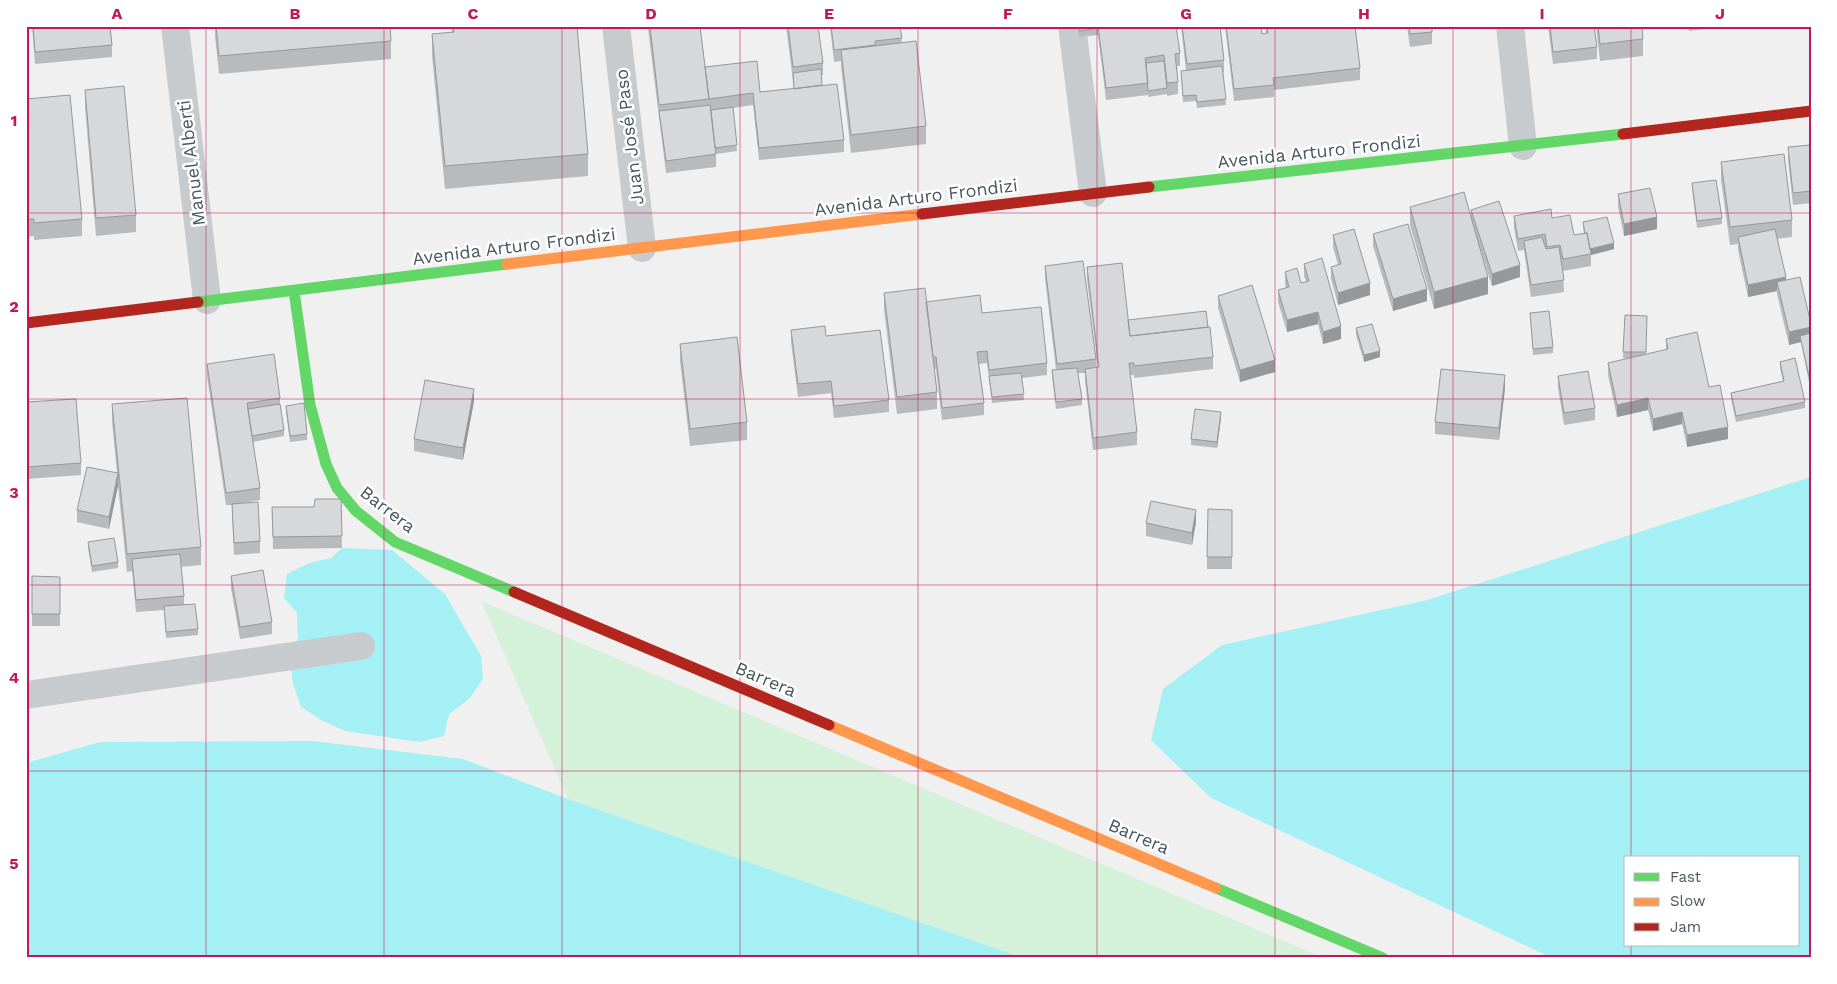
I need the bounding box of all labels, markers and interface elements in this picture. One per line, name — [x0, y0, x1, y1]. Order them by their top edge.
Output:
text: A — [112, 4, 123, 23]
text: B — [290, 4, 301, 23]
text: C — [468, 4, 479, 23]
text: D — [645, 4, 657, 23]
text: E — [824, 4, 834, 23]
text: F — [1003, 4, 1013, 23]
text: G — [1180, 4, 1192, 23]
text: H — [1358, 4, 1370, 23]
text: I — [1539, 4, 1545, 23]
text: J — [1715, 4, 1725, 23]
street label: Juan José Paso — [610, 68, 648, 206]
street label: Manuel Alberti — [173, 99, 209, 227]
text: 1 — [11, 111, 17, 130]
street label: Avenida Arturo Frondizi — [1216, 130, 1422, 172]
street label: Avenida Arturo Frondizi — [813, 174, 1019, 220]
street label: Avenida Arturo Frondizi — [411, 223, 617, 269]
text: 2 — [9, 297, 19, 316]
street label: Barrera — [356, 481, 420, 537]
text: 3 — [9, 483, 19, 502]
street label: Barrera — [732, 657, 800, 701]
text: 4 — [9, 668, 19, 687]
street label: Barrera — [1105, 814, 1173, 858]
text: 5 — [9, 854, 19, 873]
legend — [1624, 856, 1800, 946]
text: Fast — [1670, 868, 1702, 886]
text: Slow — [1670, 892, 1706, 910]
text: Jam — [1670, 918, 1701, 936]

